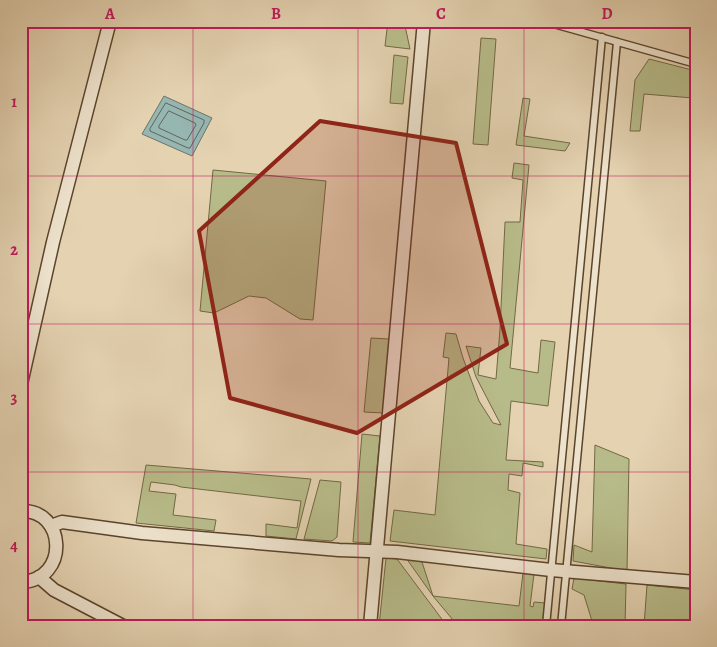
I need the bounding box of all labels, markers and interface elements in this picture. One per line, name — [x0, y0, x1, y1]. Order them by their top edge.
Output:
text: A — [104, 3, 116, 25]
text: B — [271, 3, 281, 25]
text: C — [436, 3, 446, 25]
text: D — [601, 3, 613, 25]
text: 1 — [11, 91, 17, 113]
text: 2 — [10, 239, 18, 261]
text: 3 — [11, 387, 18, 409]
text: 4 — [10, 535, 18, 557]

